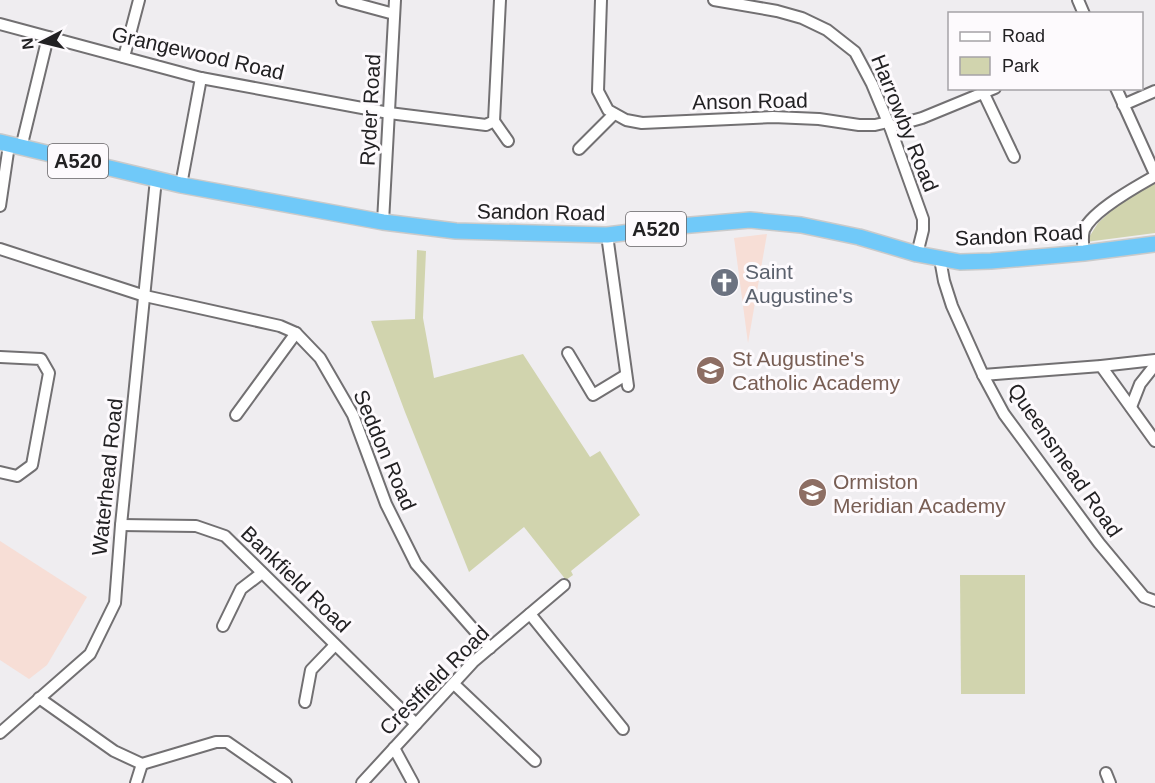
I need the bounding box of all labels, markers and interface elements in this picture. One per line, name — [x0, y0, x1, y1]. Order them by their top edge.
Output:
north arrow — [12, 12, 72, 72]
legend — [948, 12, 1143, 90]
street label: Grangewood Road — [110, 22, 286, 84]
text: Road — [1002, 26, 1045, 46]
text: N — [18, 37, 37, 51]
street label: Harrowby Road — [867, 51, 943, 195]
street label: Ryder Road — [356, 53, 384, 167]
text: Park — [1002, 56, 1040, 76]
street label: Anson Road — [692, 88, 808, 114]
road number: A520 — [48, 144, 108, 178]
street label: Sandon Road — [477, 199, 605, 225]
road number: A520 — [626, 212, 686, 246]
street label: Sandon Road — [954, 220, 1084, 250]
place label: Saint Augustine's — [745, 260, 853, 307]
church icon: Saint Augustine's — [708, 267, 740, 299]
place label: St Augustine's Catholic Academy — [732, 347, 901, 394]
school or university icon: St Augustine's Catholic Academy — [695, 354, 727, 386]
street label: Queensmead Road — [1003, 379, 1127, 541]
street label: Seddon Road — [349, 386, 421, 514]
street label: Waterhead Road — [87, 397, 127, 557]
place label: Ormiston Meridian Academy — [833, 470, 1006, 517]
school or university icon: Ormiston Meridian Academy — [796, 477, 828, 509]
street label: Bankfield Road — [237, 521, 355, 637]
street label: Crestfield Road — [375, 621, 493, 739]

